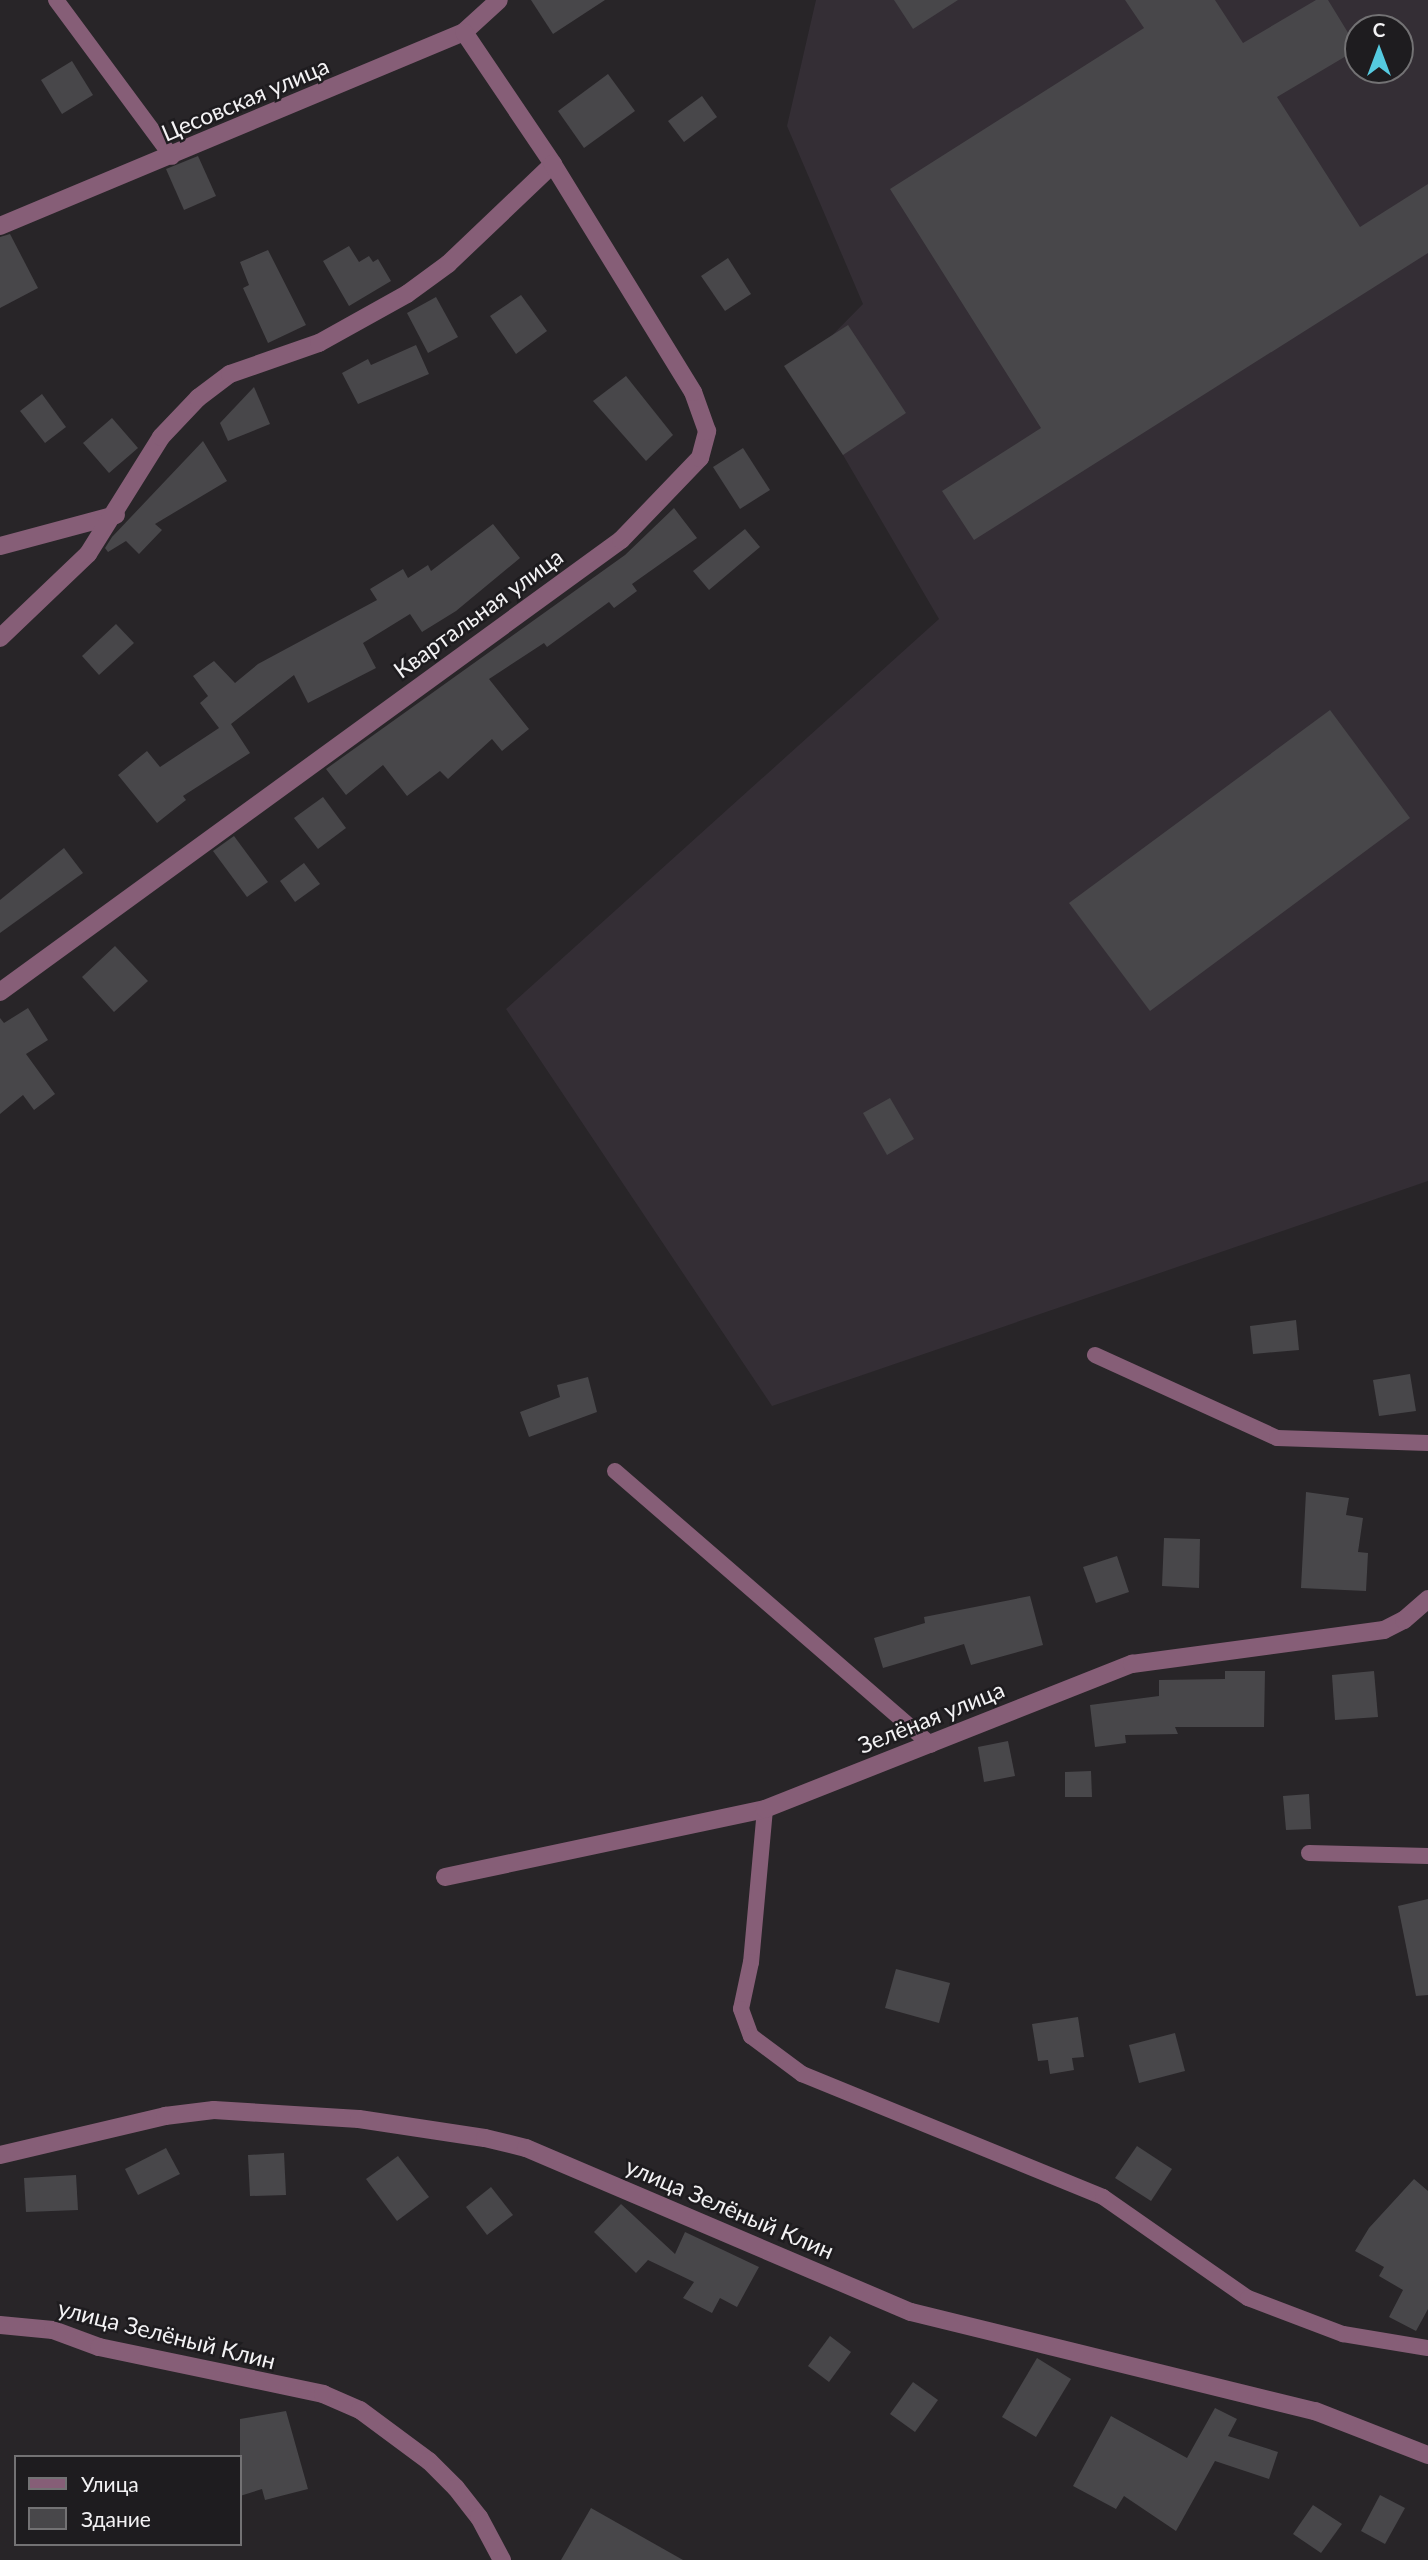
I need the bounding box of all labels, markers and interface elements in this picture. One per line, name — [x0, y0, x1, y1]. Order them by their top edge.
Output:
north arrow — [1344, 14, 1414, 84]
text: С — [1373, 18, 1385, 41]
street label: Цесовская улица — [157, 51, 333, 147]
street label: Квартальная улица — [388, 542, 568, 684]
street label: Зелёная улица — [854, 1675, 1008, 1759]
street label: улица Зелёный Клин — [622, 2152, 838, 2264]
street label: улица Зелёный Клин — [55, 2294, 279, 2374]
legend — [14, 2455, 242, 2546]
text: Улица — [81, 2471, 139, 2496]
text: Здание — [81, 2506, 151, 2531]

